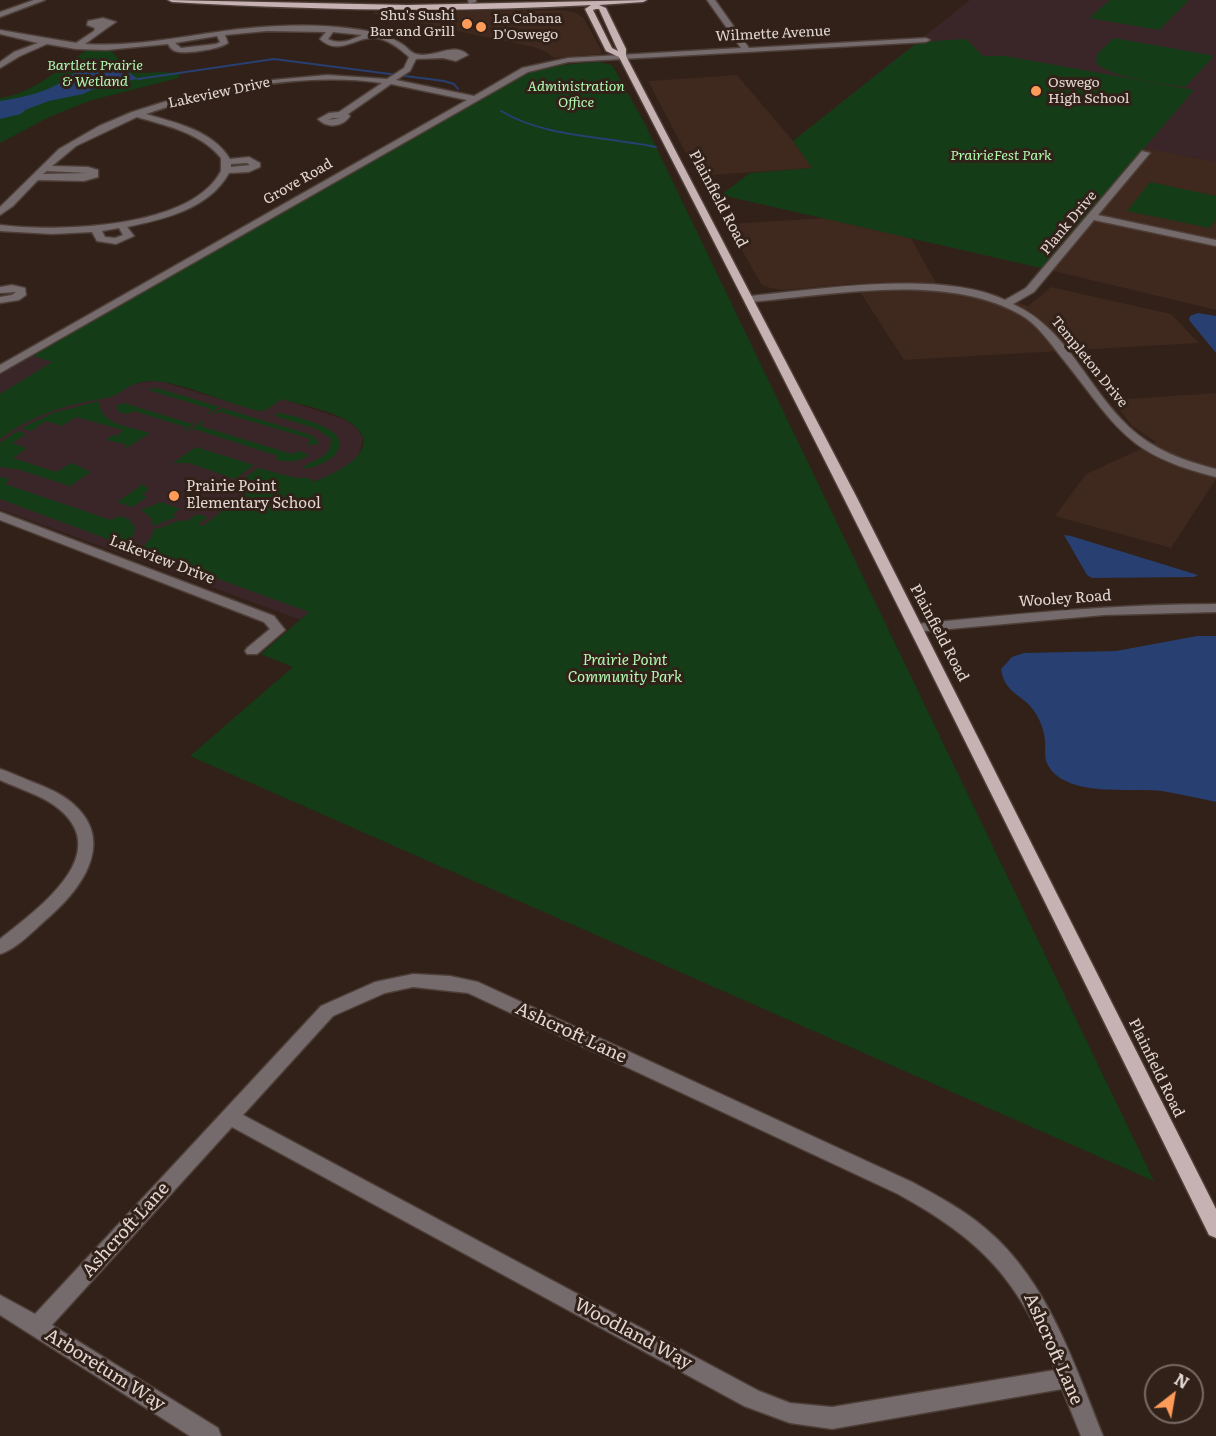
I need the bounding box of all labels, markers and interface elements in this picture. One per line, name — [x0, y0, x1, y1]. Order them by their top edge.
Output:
place label: Shu's Sushi Bar and Grill — [370, 8, 455, 40]
place label: La Cabana D'Oswego — [493, 11, 562, 44]
marker: Shu's Sushi Bar and Grill — [460, 17, 474, 31]
marker: La Cabana D'Oswego — [474, 20, 488, 34]
street label: Wilmette Avenue — [715, 23, 831, 45]
park label: Bartlett Prairie & Wetland — [47, 58, 143, 90]
street label: Lakeview Drive — [167, 74, 271, 112]
place label: Oswego High School — [1048, 75, 1129, 108]
park label: Administration Office — [527, 79, 625, 112]
marker: Oswego High School — [1029, 84, 1043, 98]
street label: Plainfield Road — [685, 147, 751, 251]
park label: PrairieFest Park — [950, 148, 1052, 164]
street label: Grove Road — [260, 155, 336, 209]
street label: Plank Drive — [1038, 188, 1100, 258]
street label: Templeton Drive — [1047, 313, 1131, 411]
place label: Prairie Point Elementary School — [186, 478, 321, 513]
marker: Prairie Point Elementary School — [167, 489, 181, 503]
street label: Lakeview Drive — [107, 532, 217, 588]
street label: Plainfield Road — [906, 581, 972, 685]
street label: Wooley Road — [1018, 587, 1112, 611]
park label: Prairie Point Community Park — [568, 652, 682, 687]
street label: Ashcroft Lane — [512, 998, 630, 1068]
street label: Plainfield Road — [1124, 1016, 1188, 1120]
street label: Ashcroft Lane — [78, 1178, 174, 1282]
street label: Ashcroft Lane — [1019, 1290, 1087, 1408]
street label: Woodland Way — [570, 1294, 696, 1374]
street label: Arboretum Way — [41, 1324, 169, 1416]
north arrow — [1144, 1364, 1204, 1424]
text: N — [1170, 1367, 1194, 1394]

